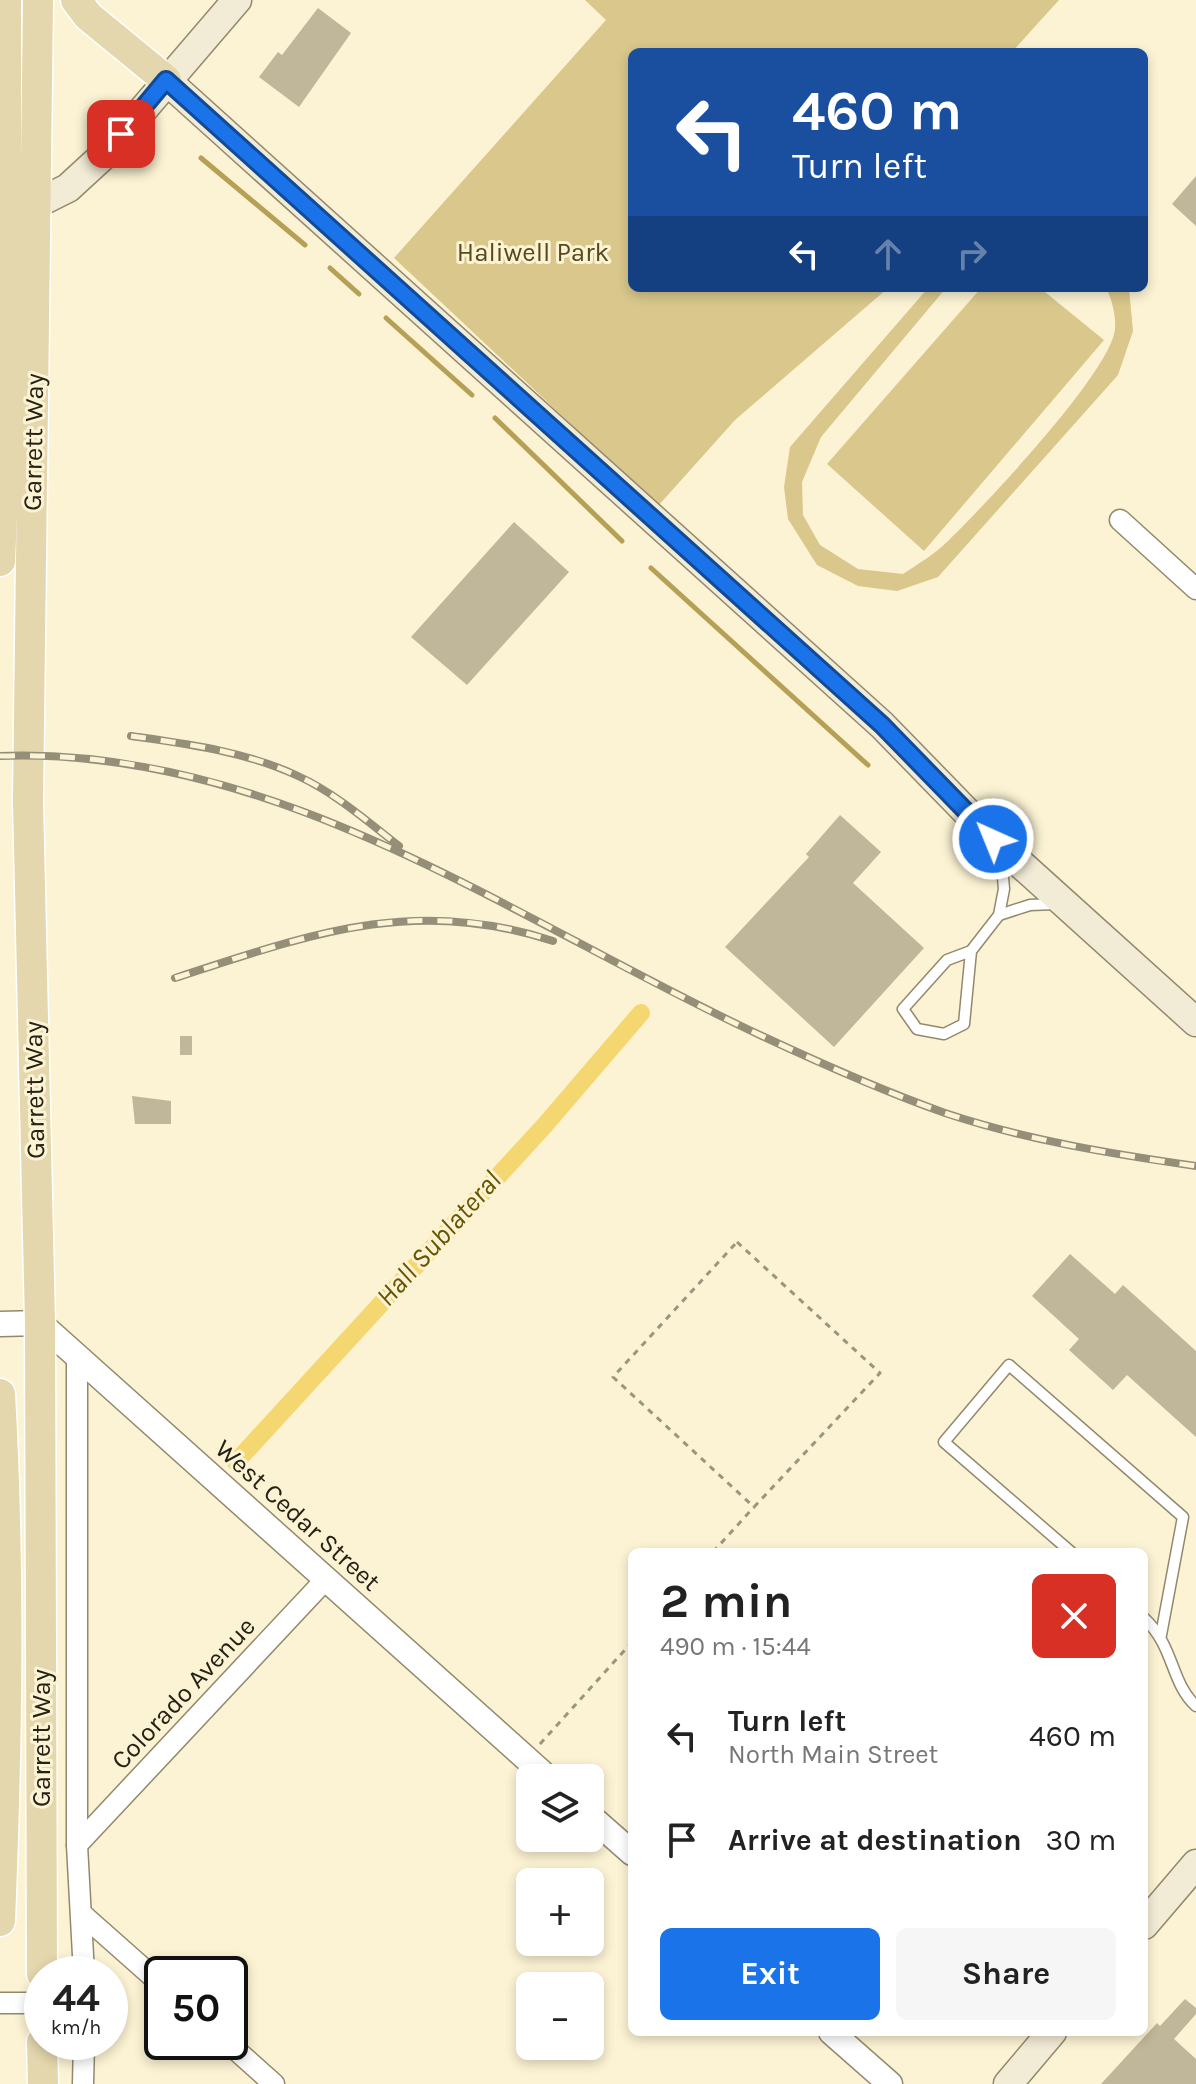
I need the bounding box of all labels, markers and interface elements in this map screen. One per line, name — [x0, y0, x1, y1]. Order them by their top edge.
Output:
text: 460 m — [792, 78, 962, 143]
icon: left — [660, 80, 764, 184]
pin — [87, 100, 155, 168]
icon: arrive — [99, 112, 143, 156]
text: Turn left — [792, 145, 927, 187]
icon: left — [782, 232, 826, 276]
icon: ahead — [866, 232, 910, 276]
icon: right — [950, 232, 994, 276]
park label: Haliwell Park — [457, 237, 609, 268]
street label: Garrett Way — [17, 373, 50, 511]
position arrow — [951, 797, 1035, 881]
street label: Garrett Way — [18, 1021, 51, 1159]
water label: Hall Sublateral — [369, 1164, 508, 1313]
street label: West Cedar Street — [209, 1433, 387, 1598]
text: 2 min — [660, 1573, 792, 1629]
button: close — [1032, 1574, 1116, 1658]
street label: Colorado Avenue — [105, 1611, 262, 1776]
text: 490 m · 15:44 — [660, 1631, 811, 1662]
street label: Garrett Way — [26, 1669, 57, 1807]
text: Turn left — [728, 1703, 846, 1739]
icon: left — [660, 1714, 704, 1758]
text: 460 m — [1029, 1718, 1116, 1754]
text: North Main Street — [728, 1739, 938, 1770]
map controls — [516, 1764, 604, 2060]
button: layers — [516, 1764, 604, 1852]
icon: arrive — [660, 1818, 704, 1862]
text: Arrive at destination — [728, 1822, 1022, 1858]
text: 30 m — [1046, 1822, 1116, 1858]
button: + — [516, 1868, 604, 1956]
button: Exit — [660, 1928, 880, 2020]
button: Share — [896, 1928, 1116, 2020]
speed limit sign: 50 — [144, 1956, 248, 2060]
button: − — [516, 1972, 604, 2060]
text: 44 — [52, 1974, 100, 2021]
text: km/h — [51, 2016, 101, 2039]

